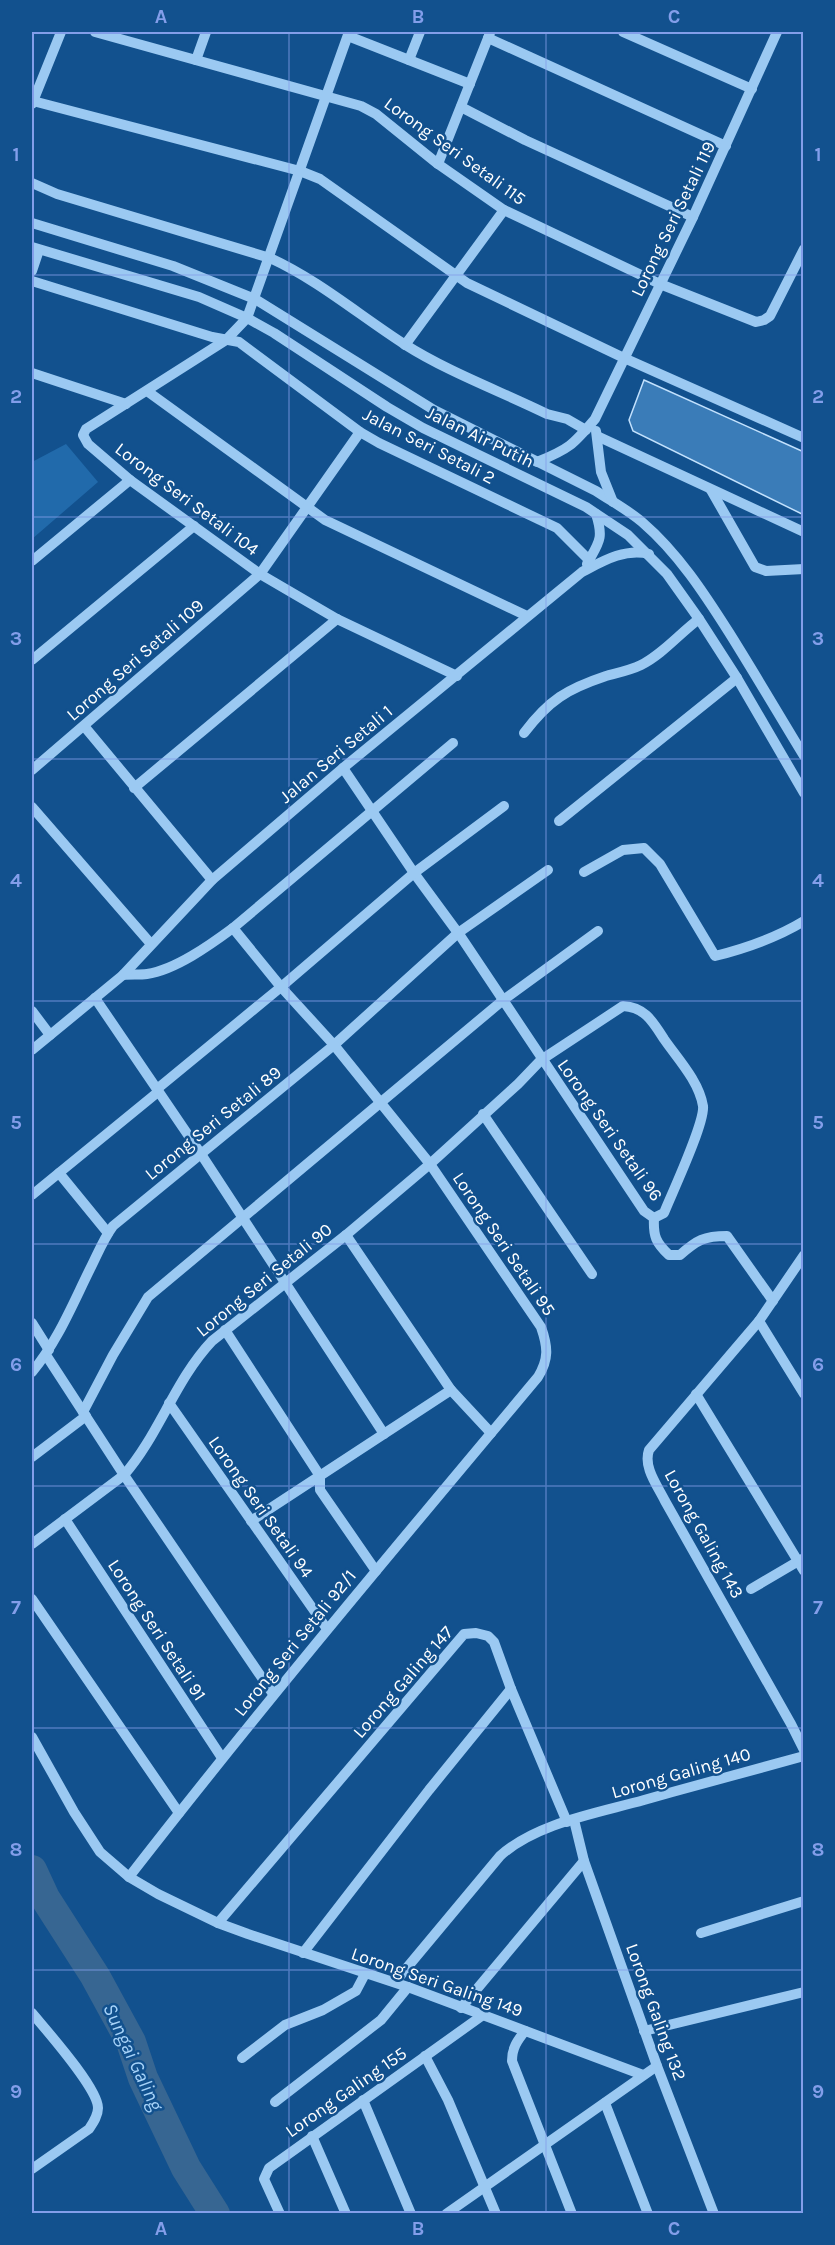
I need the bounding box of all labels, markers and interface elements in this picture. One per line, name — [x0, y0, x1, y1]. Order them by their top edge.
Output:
text: A — [155, 5, 168, 28]
text: B — [412, 5, 424, 28]
text: C — [668, 5, 680, 28]
street label: Lorong Seri Setali 115 — [380, 92, 530, 210]
street label: Lorong Seri Setali 119 — [626, 138, 720, 300]
text: 1 — [12, 143, 20, 166]
text: 1 — [814, 143, 822, 166]
text: 2 — [10, 385, 22, 408]
text: 2 — [812, 385, 824, 408]
street label: Jalan Air Putih — [422, 401, 538, 473]
street label: Jalan Seri Setali 2 — [359, 403, 499, 489]
street label: Lorong Seri Setali 104 — [111, 438, 263, 560]
street label: Lorong Seri Setali 109 — [62, 594, 208, 726]
text: 3 — [10, 627, 22, 650]
text: 3 — [812, 627, 824, 650]
street label: Jalan Seri Setali 1 — [275, 700, 397, 808]
text: 4 — [10, 869, 22, 892]
text: 4 — [812, 869, 824, 892]
street label: Lorong Seri Setali 96 — [553, 1055, 667, 1205]
street label: Lorong Seri Setali 89 — [140, 1061, 286, 1185]
text: 5 — [10, 1111, 22, 1134]
text: 5 — [812, 1111, 824, 1134]
street label: Lorong Seri Setali 95 — [448, 1168, 560, 1320]
street label: Lorong Seri Setali 90 — [191, 1218, 337, 1342]
text: 6 — [10, 1353, 22, 1376]
text: 6 — [812, 1353, 824, 1376]
street label: Lorong Seri Setali 94 — [204, 1432, 318, 1582]
street label: Lorong Galing 143 — [660, 1466, 748, 1602]
street label: Lorong Seri Setali 91 — [103, 1555, 211, 1705]
street label: Lorong Seri Setali 92/1 — [229, 1565, 361, 1721]
text: 7 — [11, 1596, 21, 1619]
text: 7 — [813, 1596, 823, 1619]
street label: Lorong Galing 147 — [348, 1621, 458, 1743]
street label: Lorong Galing 140 — [609, 1743, 753, 1803]
text: 8 — [10, 1838, 22, 1861]
text: 8 — [812, 1838, 824, 1861]
street label: Lorong Galing 132 — [621, 1941, 691, 2083]
street label: Lorong Seri Galing 149 — [348, 1942, 526, 2022]
water label: Sungai Galing — [98, 2000, 168, 2115]
street label: Lorong Galing 155 — [281, 2042, 411, 2142]
text: 9 — [10, 2080, 22, 2103]
text: 9 — [812, 2080, 824, 2103]
text: A — [155, 2217, 168, 2240]
text: B — [412, 2217, 424, 2240]
text: C — [668, 2217, 680, 2240]

